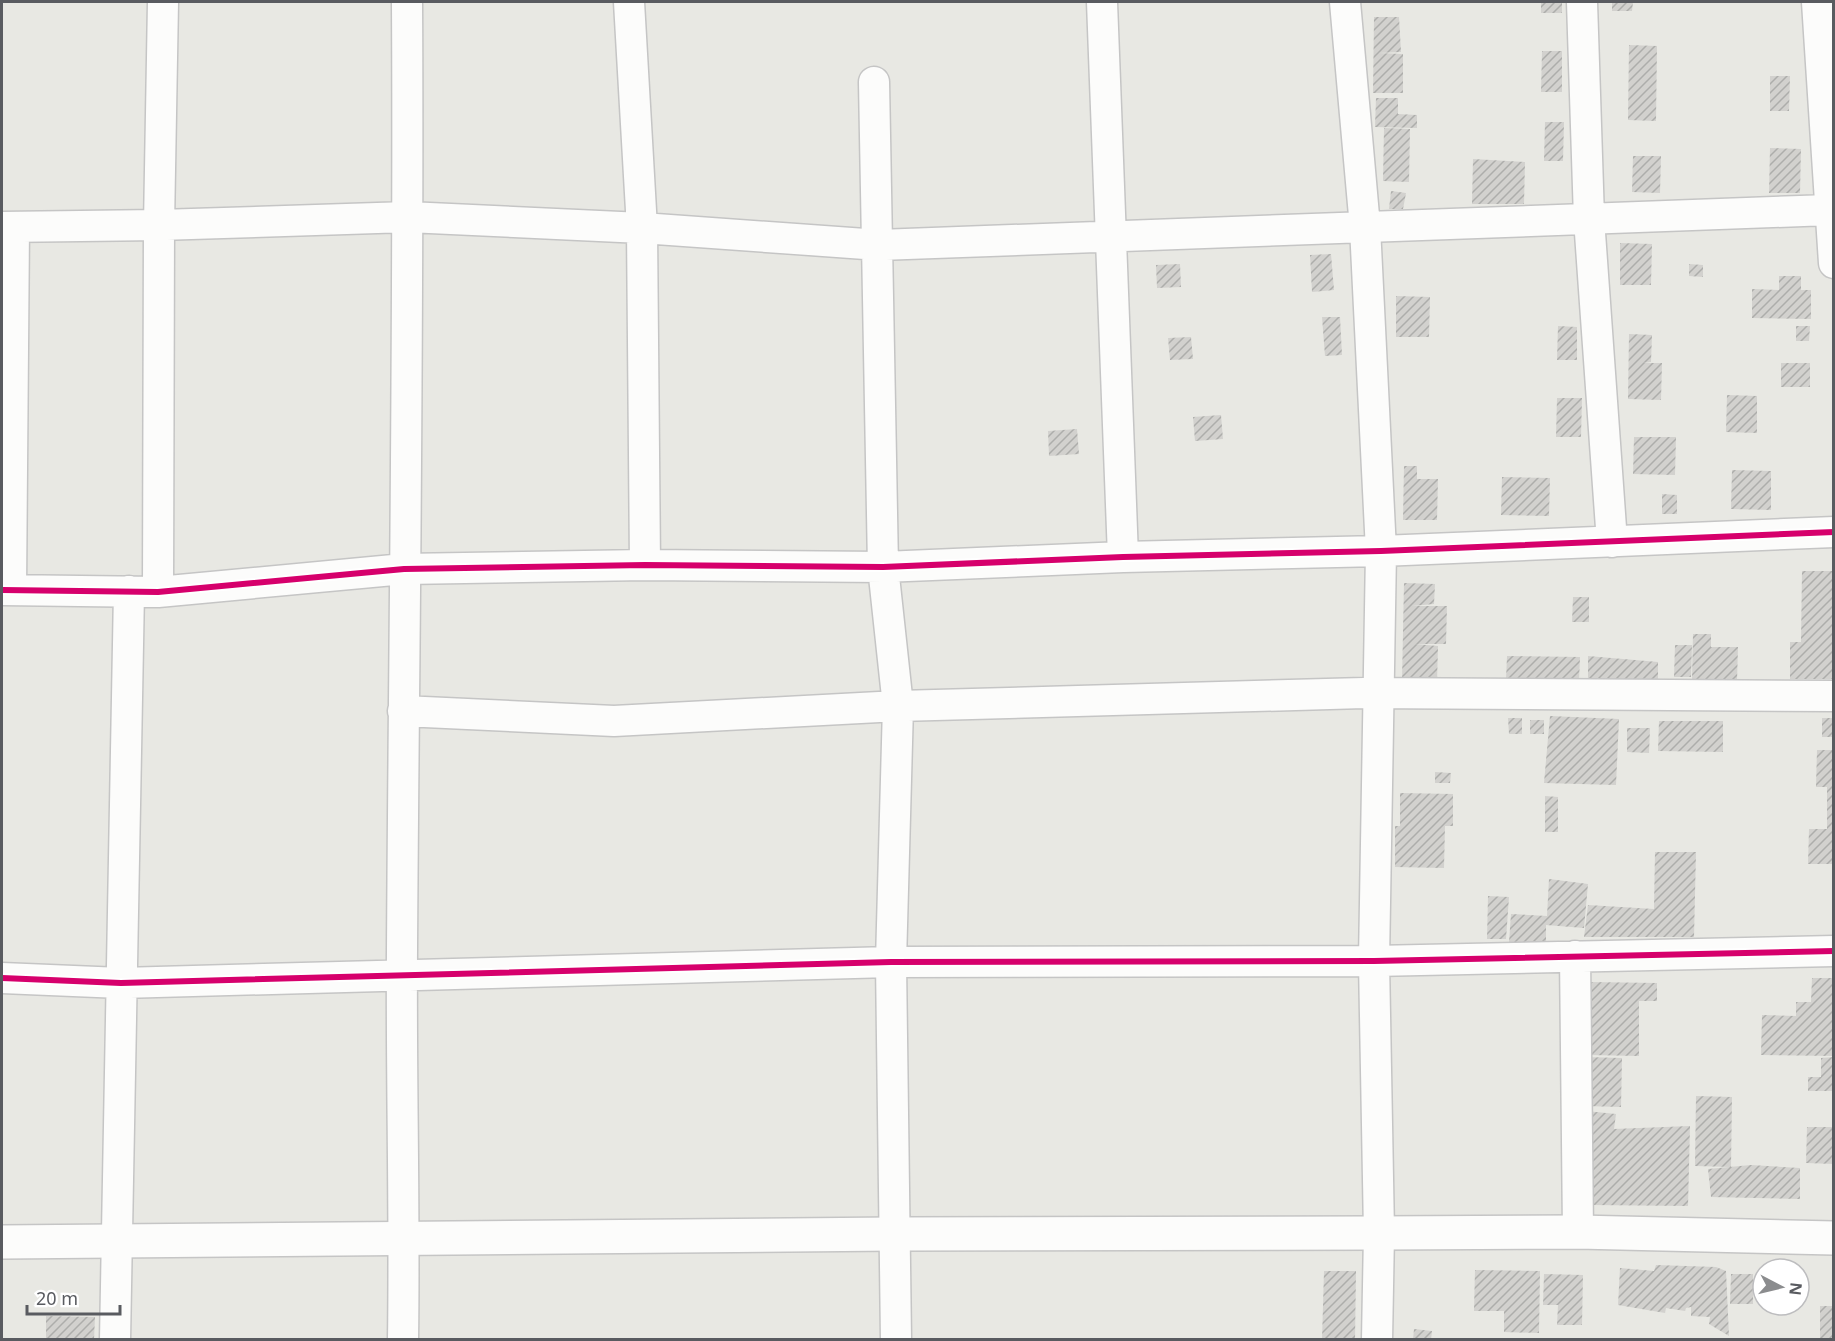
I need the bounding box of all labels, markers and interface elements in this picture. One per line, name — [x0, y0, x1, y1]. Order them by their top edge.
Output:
north arrow — [1751, 1257, 1811, 1317]
scale bar — [27, 1278, 120, 1316]
text: N — [1784, 1281, 1808, 1297]
text: 20 m — [36, 1286, 78, 1310]

